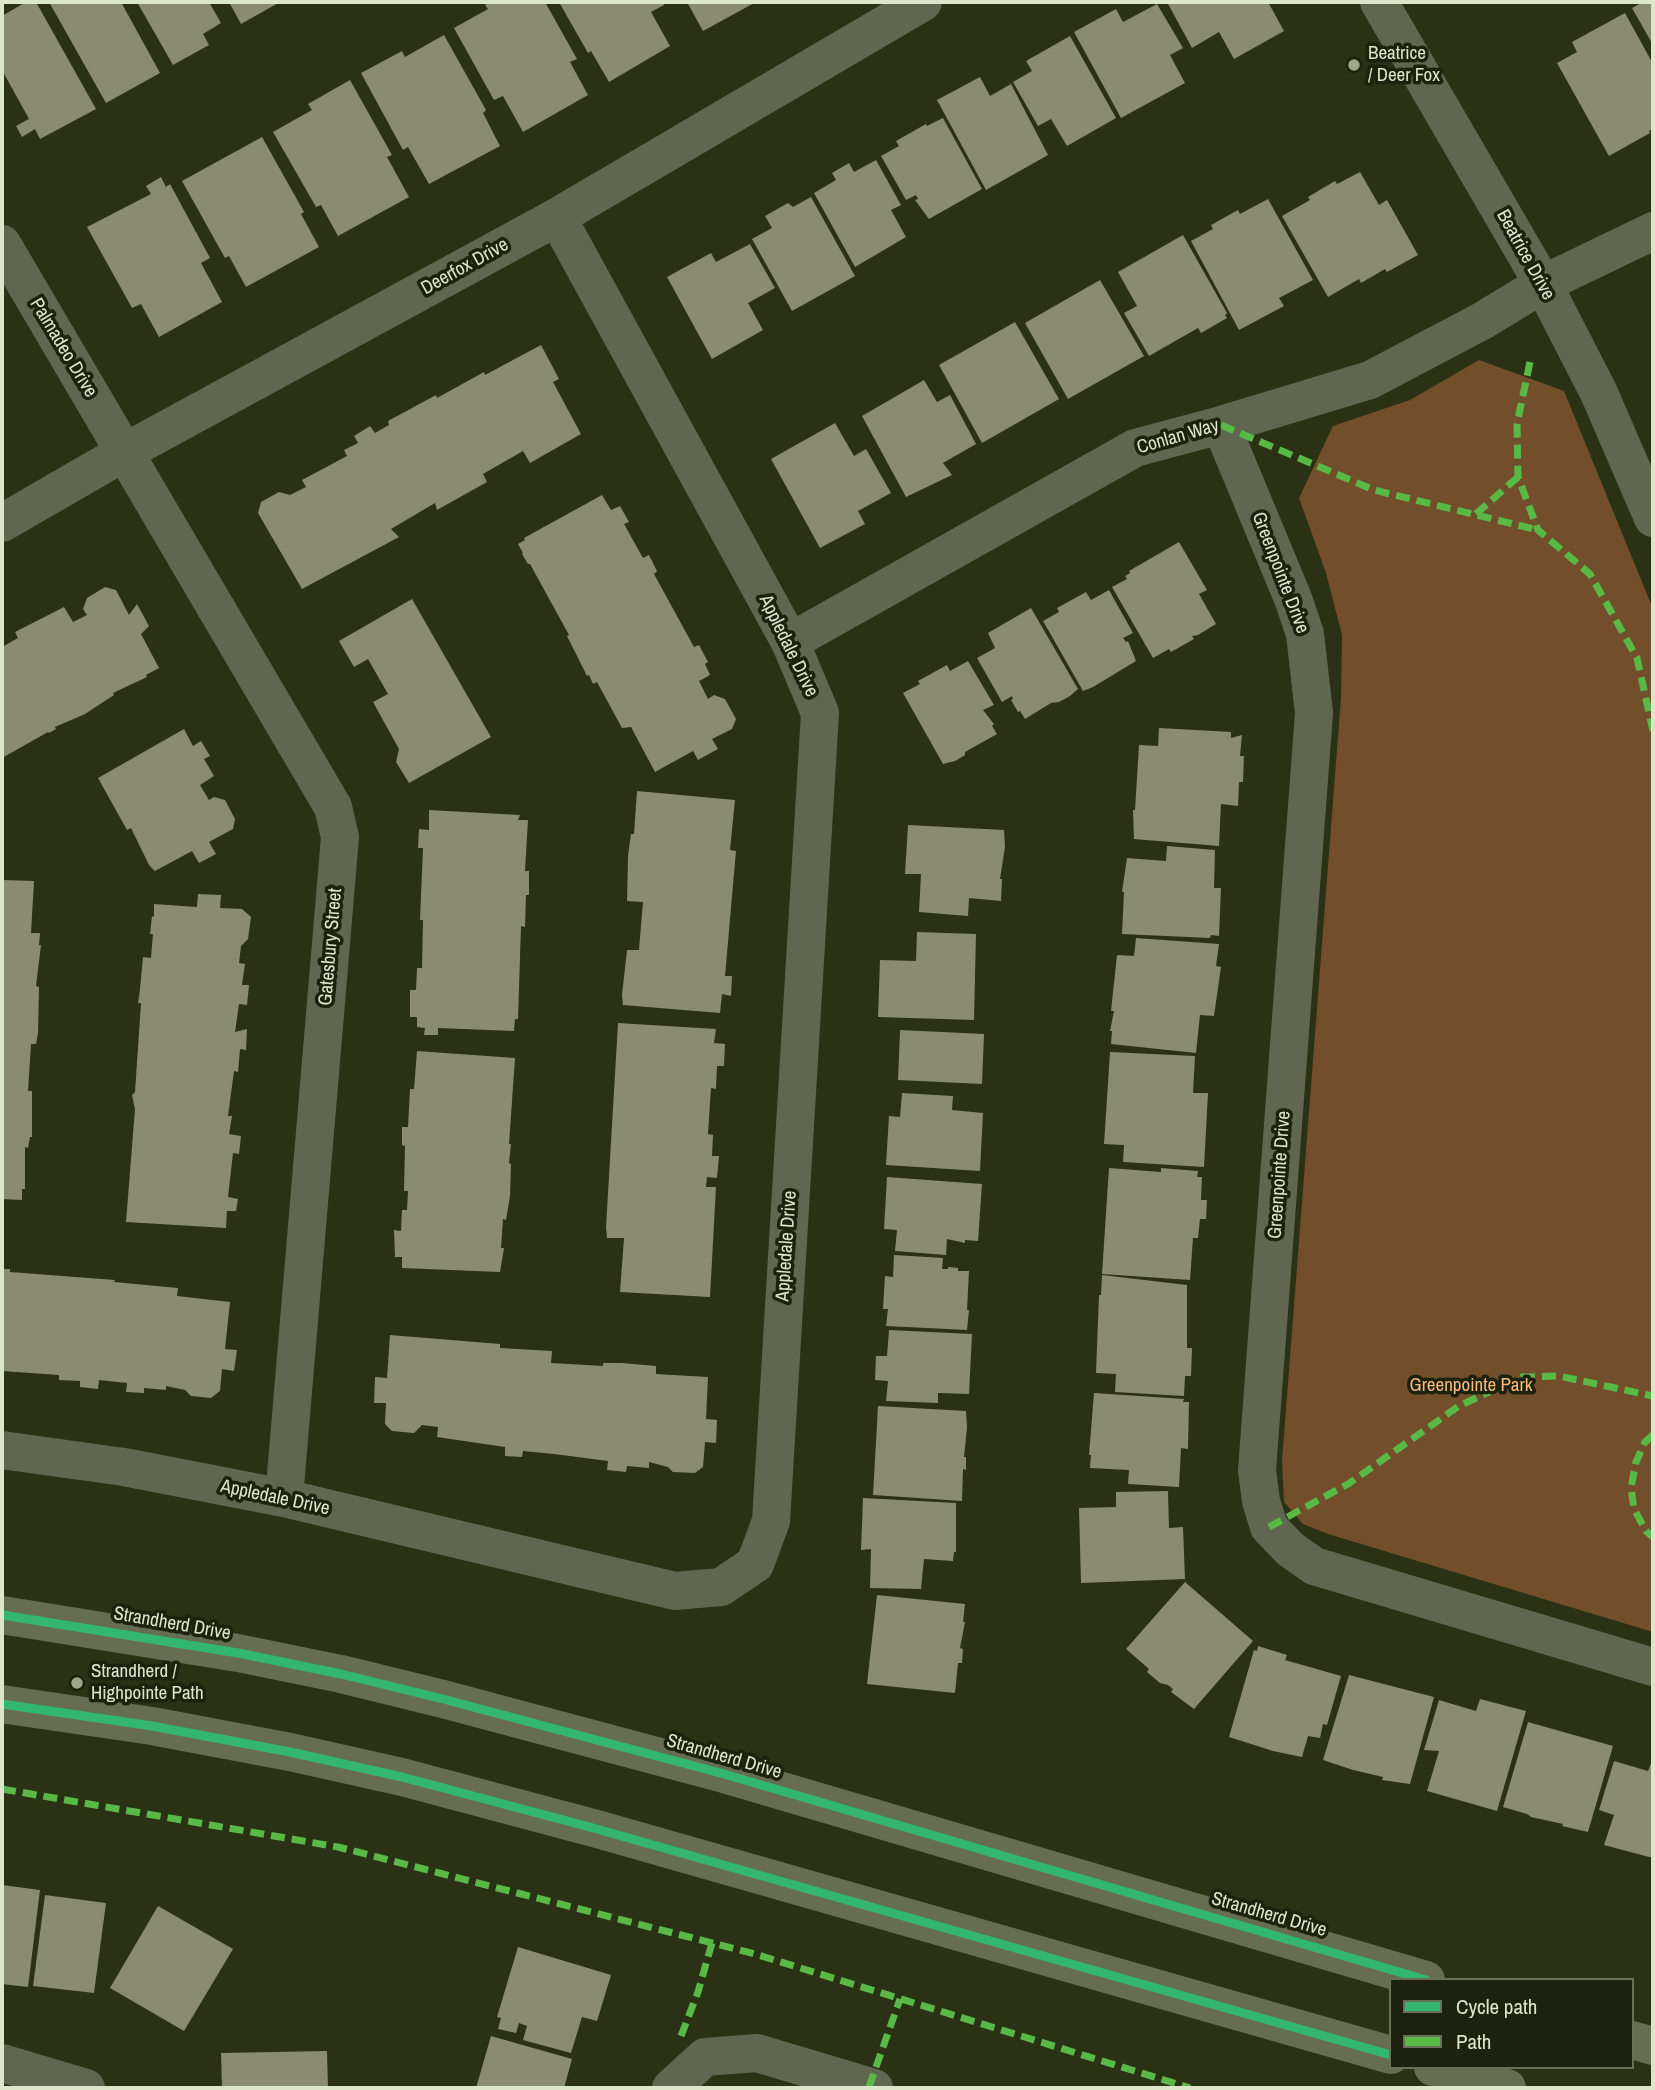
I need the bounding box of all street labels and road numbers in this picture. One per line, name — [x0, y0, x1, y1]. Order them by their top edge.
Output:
street label: Beatrice Drive — [1491, 206, 1559, 304]
street label: Deerfox Drive — [417, 234, 513, 300]
street label: Palmadeo Drive — [24, 294, 102, 402]
street label: Conlan Way — [1134, 414, 1222, 460]
street label: Greenpointe Drive — [1246, 509, 1314, 637]
street label: Appledale Drive — [753, 591, 823, 701]
street label: Gatesbury Street — [315, 887, 347, 1007]
street label: Greenpointe Drive — [1264, 1110, 1296, 1240]
street label: Appledale Drive — [772, 1190, 802, 1302]
street label: Appledale Drive — [218, 1475, 332, 1521]
street label: Strandherd Drive — [112, 1602, 232, 1646]
street label: Strandherd Drive — [664, 1730, 784, 1784]
street label: Strandherd Drive — [1209, 1888, 1329, 1942]

